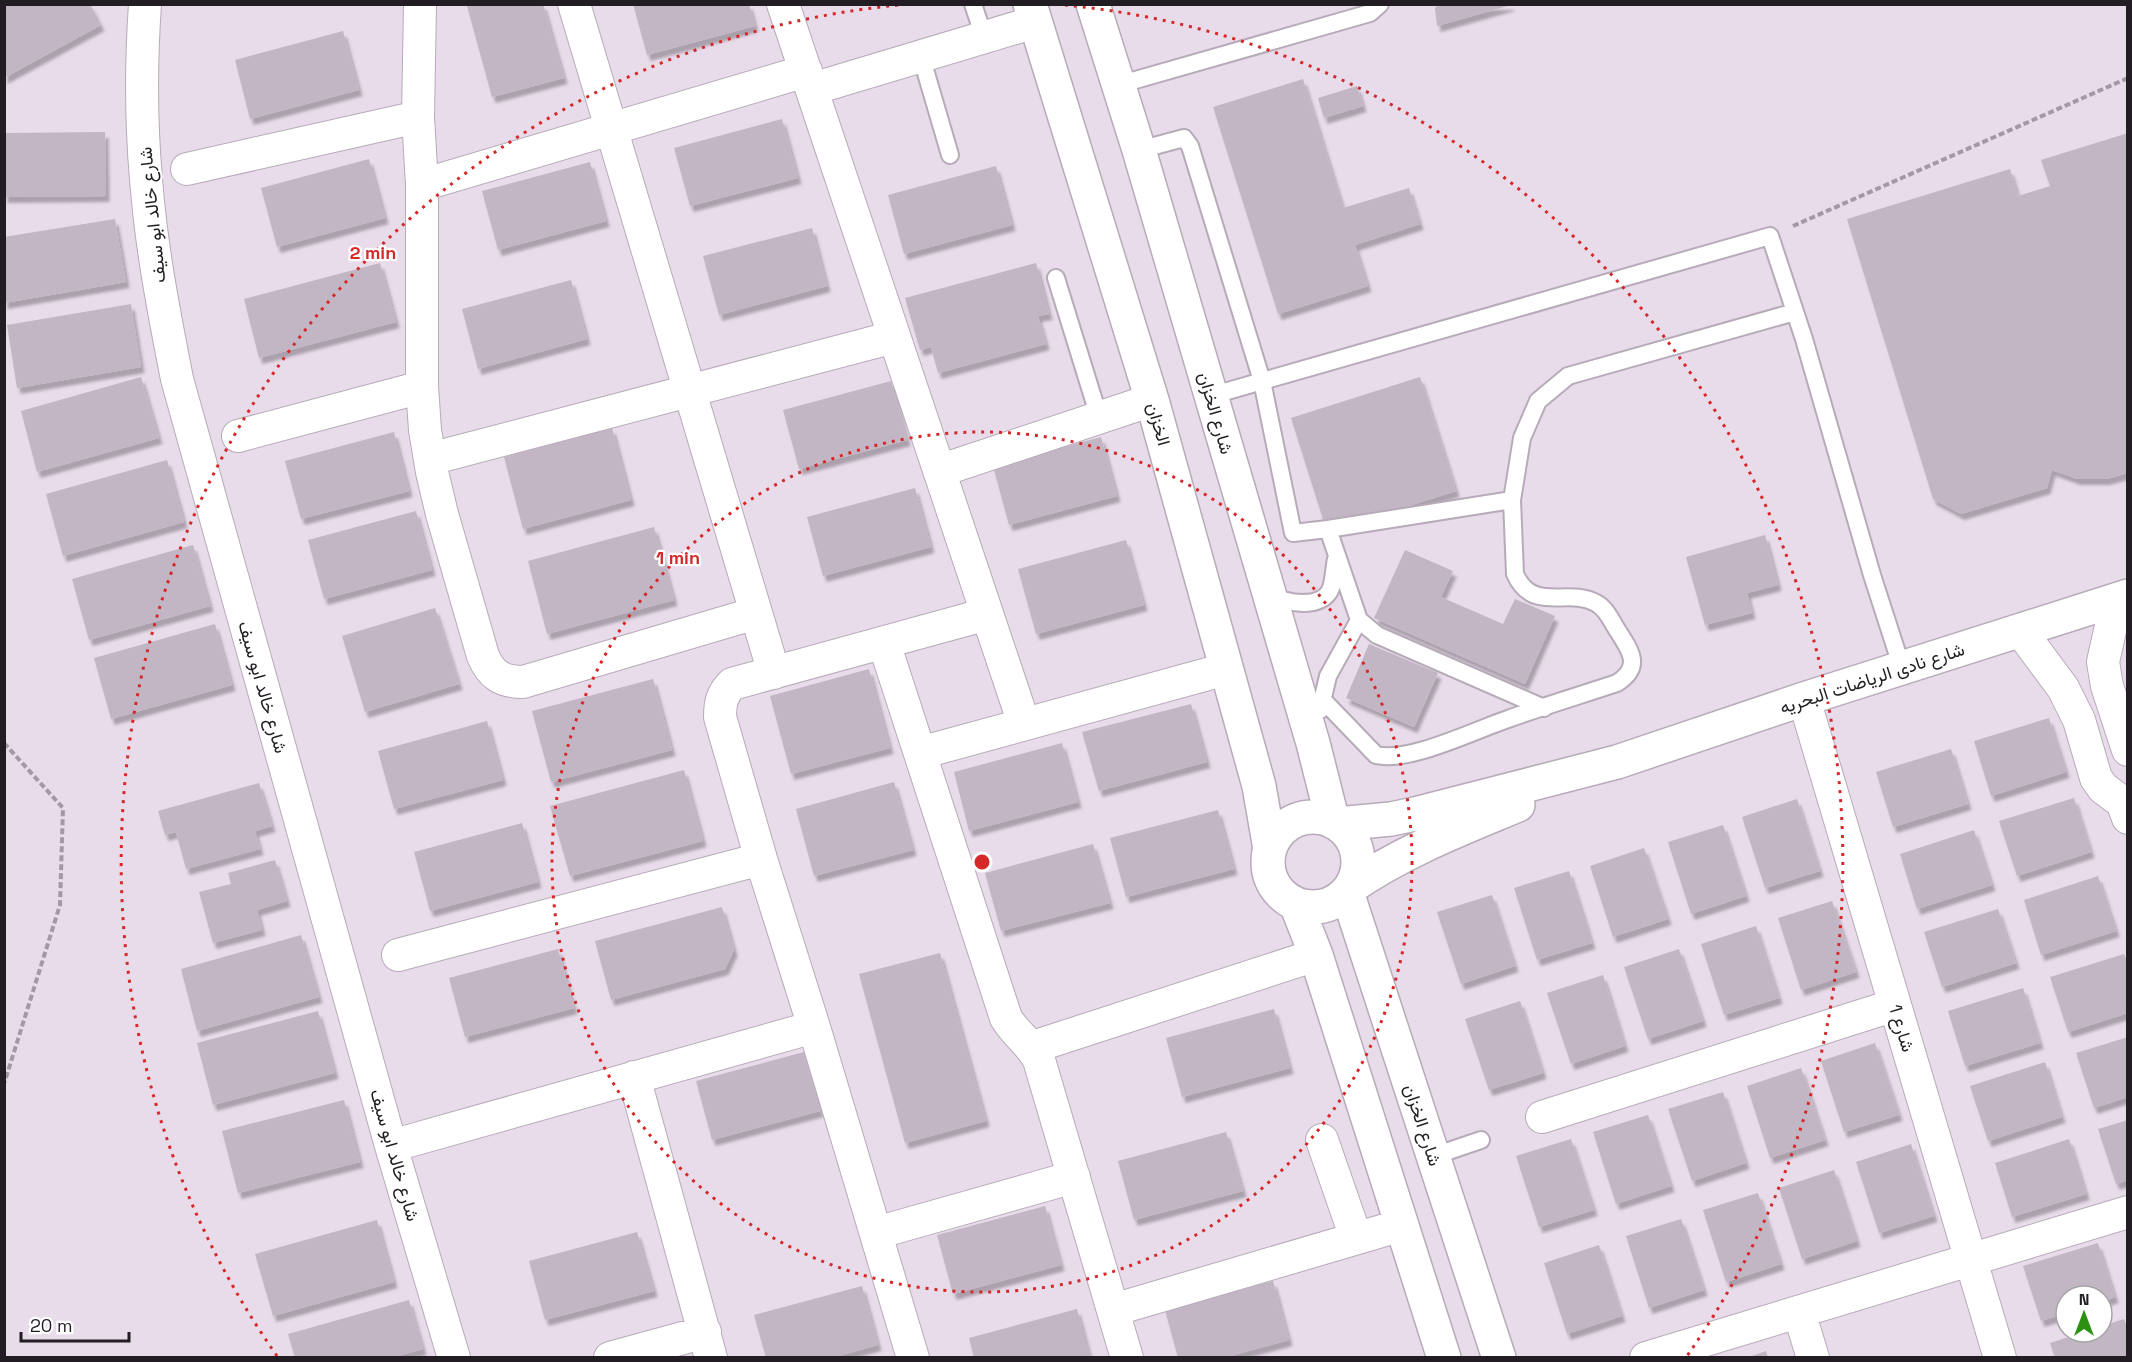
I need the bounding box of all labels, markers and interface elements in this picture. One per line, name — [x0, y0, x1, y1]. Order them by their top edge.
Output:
street label: شارع خالد ابو سيف — [133, 146, 172, 284]
text: 2 min — [350, 241, 396, 264]
street label: شارع الخزان — [1192, 369, 1239, 457]
street label: الخزان — [1142, 400, 1176, 448]
text: 1 min — [656, 546, 700, 569]
street label: شارع خالد ابو سيف — [232, 618, 293, 756]
street label: شارع نادى الرياضات البحريه — [1777, 637, 1968, 720]
centre of rings — [972, 852, 992, 872]
street label: شارع 1 — [1883, 1002, 1920, 1055]
street label: شارع الخزان — [1398, 1081, 1447, 1169]
street label: شارع خالد ابو سيف — [364, 1086, 425, 1224]
north arrow — [2054, 1284, 2114, 1344]
text: N — [2079, 1289, 2089, 1310]
scale bar — [21, 1305, 129, 1343]
text: 20 m — [30, 1314, 73, 1337]

